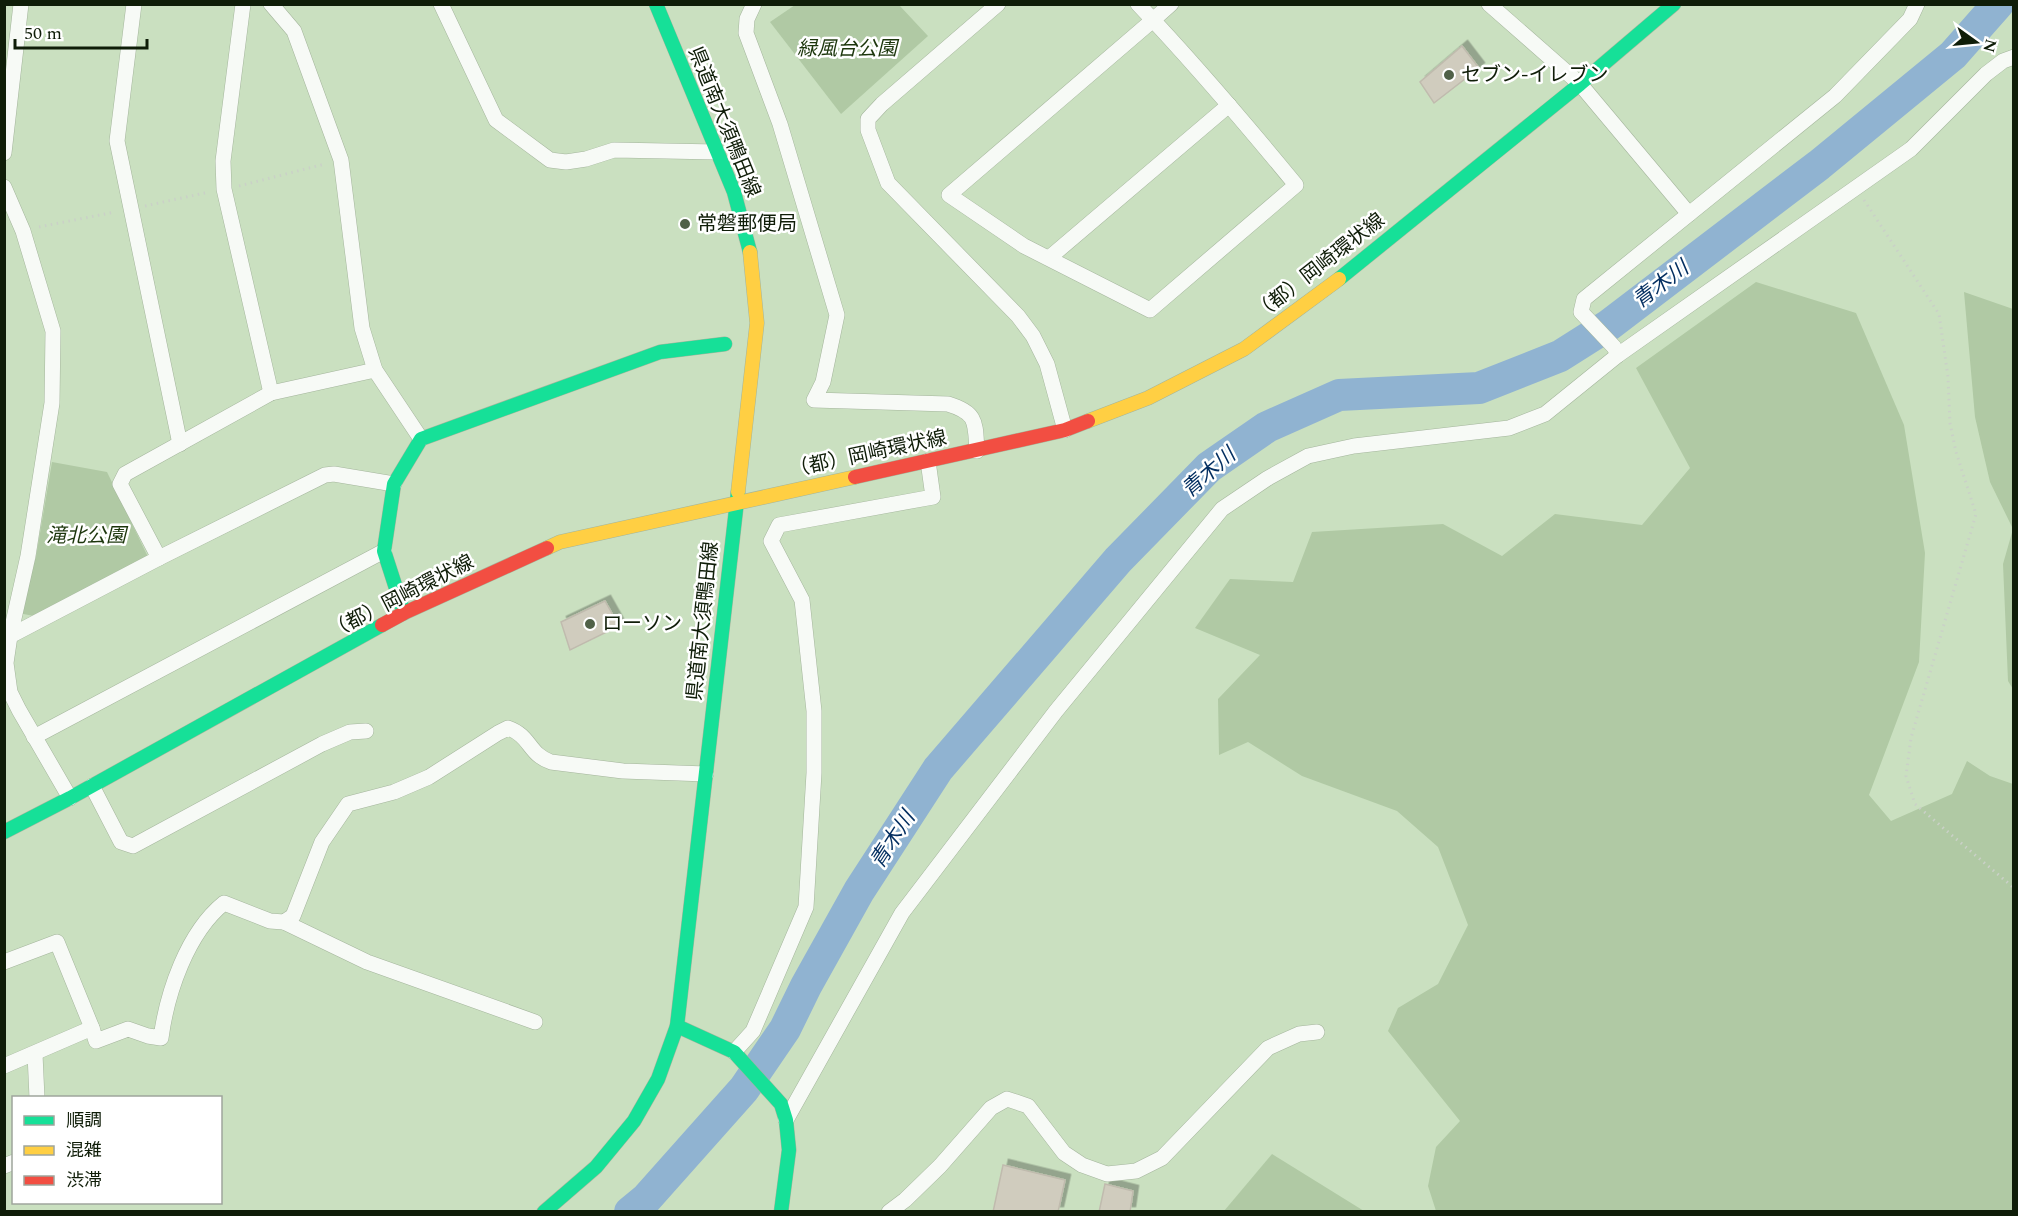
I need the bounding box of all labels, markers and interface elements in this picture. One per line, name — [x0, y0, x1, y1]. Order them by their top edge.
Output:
scale bar — [15, 12, 147, 50]
north arrow — [1946, 12, 2006, 72]
text: 50 m — [24, 20, 62, 47]
park label: 緑風台公園 — [797, 34, 900, 64]
text: N — [1976, 36, 2003, 55]
street label: 県道南大須鴨田線 — [680, 42, 768, 202]
place label: セブン-イレブン — [1461, 60, 1609, 90]
marker: セブン-イレブン — [1442, 68, 1456, 82]
street label: （都）岡崎環状線 — [1247, 206, 1391, 328]
place label: 常磐郵便局 — [697, 209, 797, 239]
marker: 常磐郵便局 — [678, 217, 692, 231]
water label: 青木川 — [1626, 252, 1697, 317]
street label: （都）岡崎環状線 — [787, 423, 949, 485]
water label: 青木川 — [1175, 439, 1245, 506]
park label: 滝北公園 — [46, 521, 129, 551]
street label: 県道南大須鴨田線 — [680, 540, 726, 702]
street label: （都）岡崎環状線 — [323, 547, 479, 647]
place label: ローソン — [602, 609, 682, 639]
marker: ローソン — [583, 617, 597, 631]
water label: 青木川 — [862, 803, 925, 875]
legend — [12, 1096, 222, 1204]
text: 順調 — [66, 1107, 102, 1134]
text: 混雑 — [66, 1137, 102, 1164]
text: 渋滞 — [66, 1167, 102, 1194]

